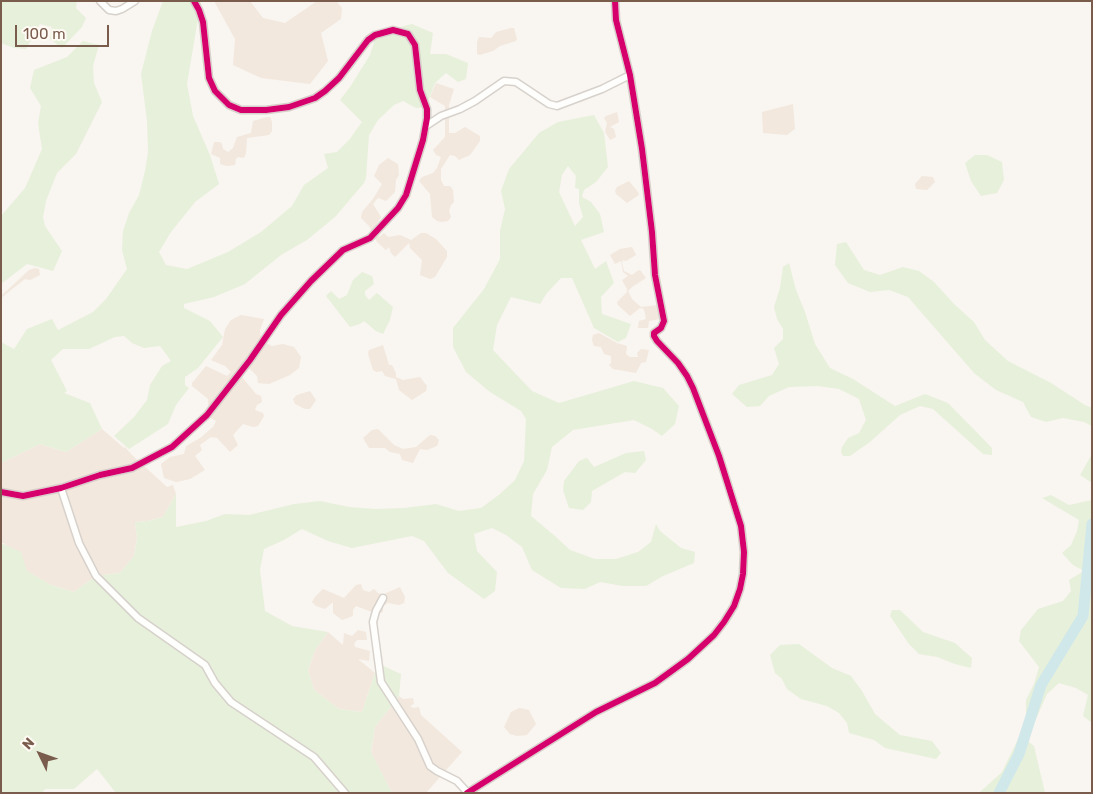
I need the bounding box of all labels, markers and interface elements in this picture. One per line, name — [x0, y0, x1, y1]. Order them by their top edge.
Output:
scale bar — [18, 15, 111, 47]
text: 100 m — [23, 25, 65, 43]
north arrow — [15, 729, 65, 779]
text: N — [19, 734, 38, 753]

